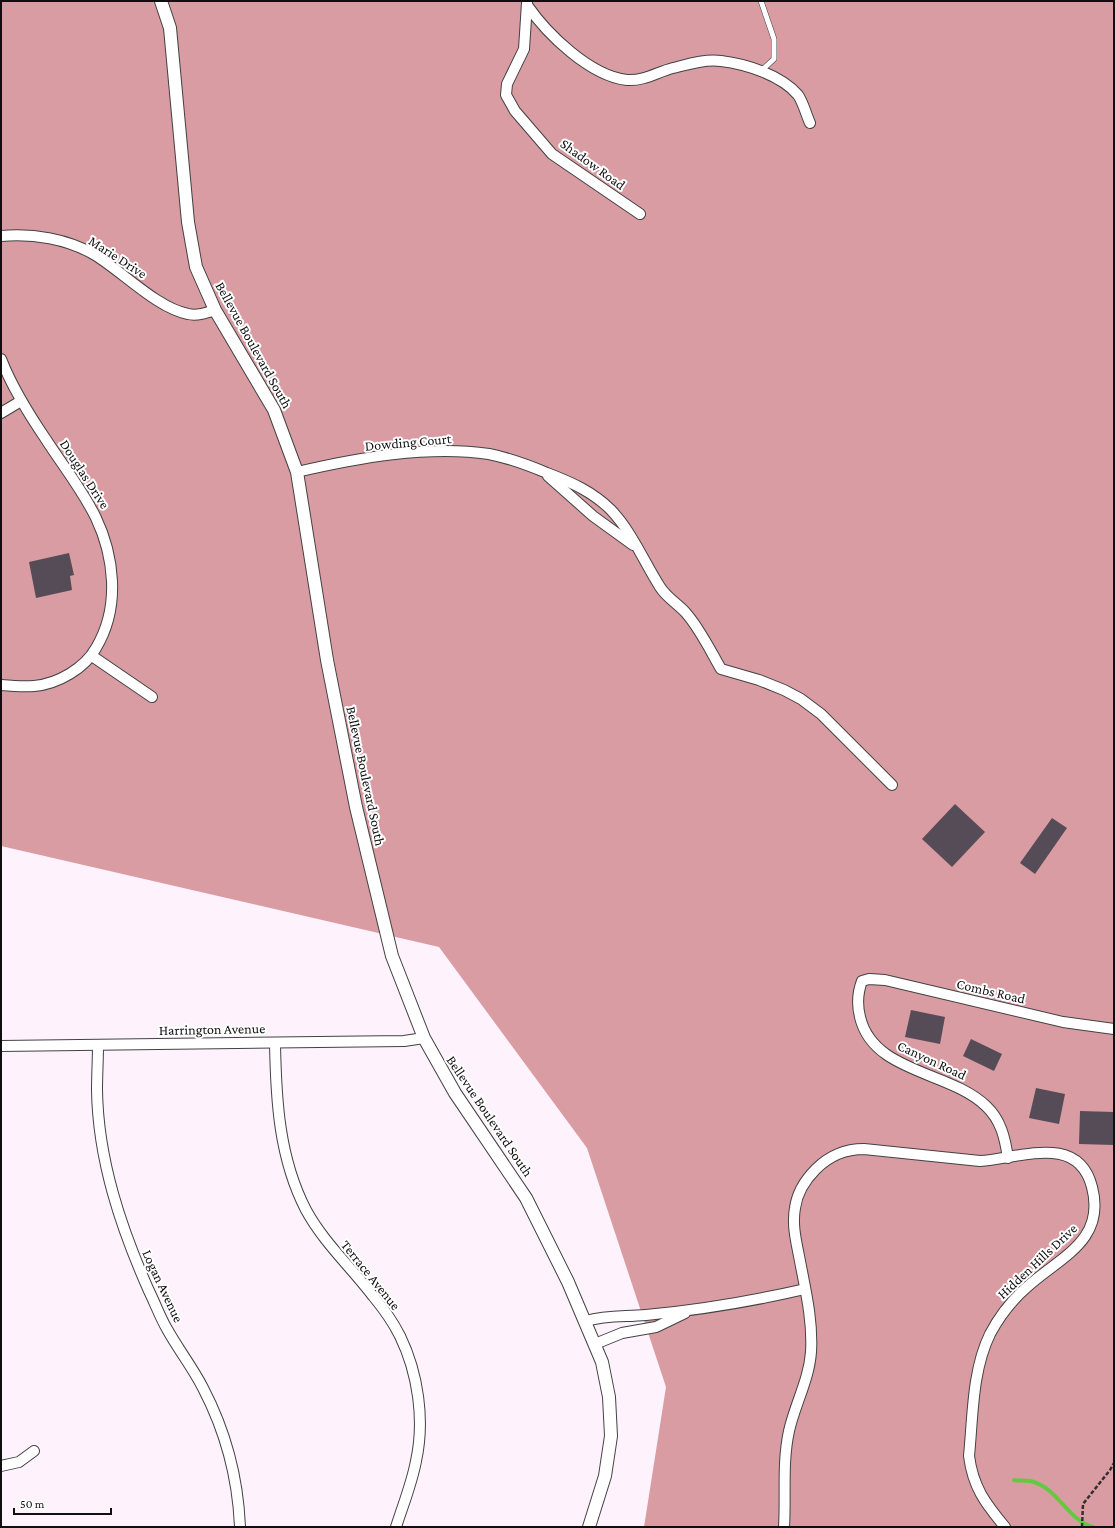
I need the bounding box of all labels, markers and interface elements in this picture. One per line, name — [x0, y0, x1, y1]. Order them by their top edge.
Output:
street label: Shadow Road — [557, 135, 629, 193]
street label: Marie Drive — [86, 232, 150, 282]
street label: Bellevue Boulevard South — [212, 279, 296, 412]
street label: Dowding Court — [364, 430, 452, 454]
street label: Douglas Drive — [57, 436, 113, 512]
street label: Bellevue Boulevard South — [343, 705, 389, 848]
street label: Combs Road — [955, 975, 1028, 1007]
street label: Harrington Avenue — [159, 1020, 265, 1038]
street label: Canyon Road — [895, 1037, 969, 1083]
street label: Bellevue Boulevard South — [444, 1053, 537, 1180]
street label: Hidden Hills Drive — [994, 1220, 1080, 1302]
street label: Terrace Avenue — [338, 1237, 404, 1313]
street label: Logan Avenue — [139, 1247, 187, 1325]
scale bar — [14, 1490, 111, 1516]
text: 50 m — [20, 1497, 45, 1511]

